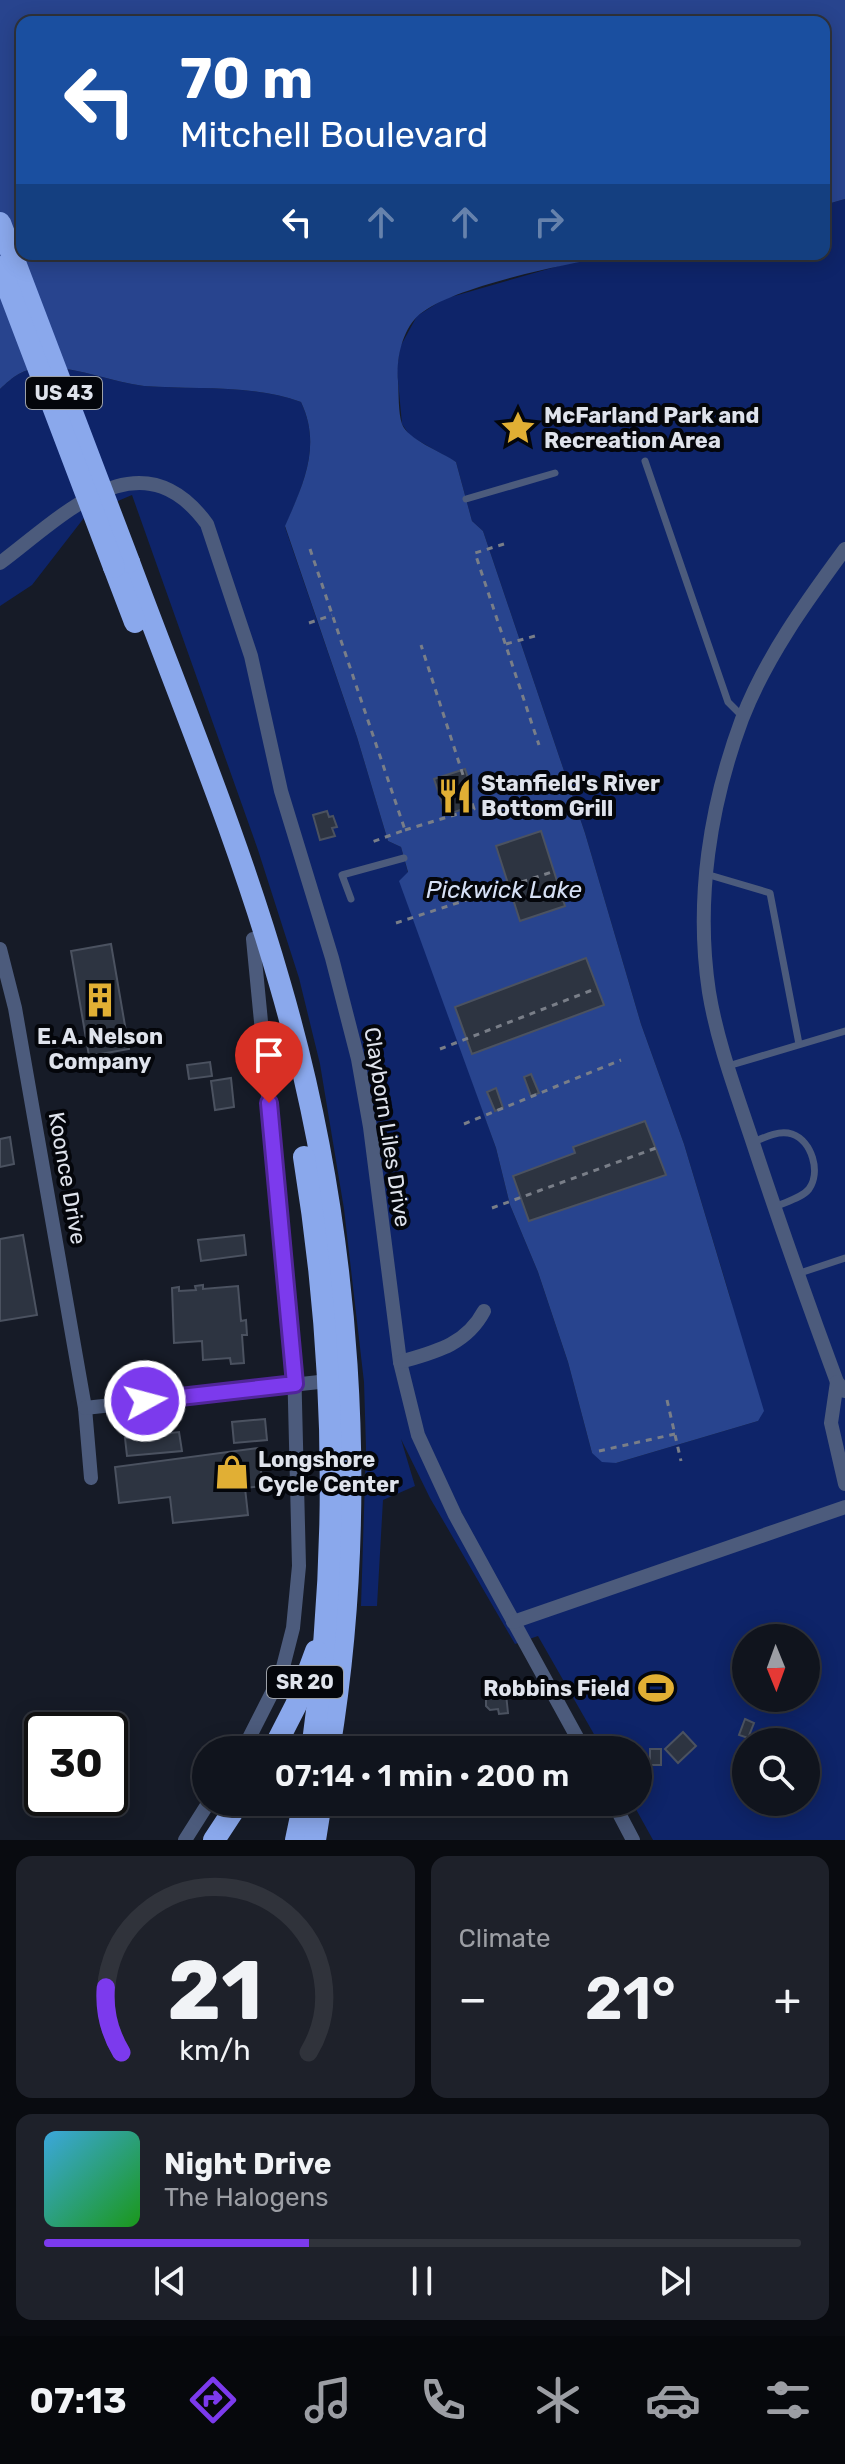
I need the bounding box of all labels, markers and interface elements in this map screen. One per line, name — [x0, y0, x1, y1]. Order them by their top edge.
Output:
text: 70 m — [180, 46, 313, 112]
icon: left — [48, 48, 152, 152]
text: Mitchell Boulevard — [180, 113, 488, 156]
icon: left — [275, 200, 319, 244]
icon: ahead — [359, 200, 403, 244]
icon: ahead — [443, 200, 487, 244]
icon: right — [527, 200, 571, 244]
road number: US 43 — [26, 377, 102, 409]
place label: McFarland Park and Recreation Area — [544, 402, 759, 454]
place icon: McFarland Park and Recreation Area — [499, 409, 537, 447]
place label: Stanfield's River Bottom Grill — [481, 770, 660, 822]
restaurant icon: Stanfield's River Bottom Grill — [436, 777, 474, 815]
water label: Pickwick Lake — [426, 876, 582, 904]
building icon: E. A. Nelson Company — [81, 981, 119, 1019]
pin — [235, 1021, 303, 1103]
place label: E. A. Nelson Company — [37, 1023, 163, 1075]
street label: Clayborn Liles Drive — [358, 1025, 417, 1229]
icon: arrive — [247, 1033, 291, 1077]
street label: Koonce Drive — [43, 1110, 92, 1246]
position arrow — [103, 1359, 187, 1443]
place label: Longshore Cycle Center — [258, 1446, 399, 1498]
shop icon: Longshore Cycle Center — [213, 1453, 251, 1491]
north arrow — [732, 1624, 820, 1712]
map controls — [732, 1624, 820, 1816]
road number: SR 20 — [267, 1666, 343, 1698]
sports icon: Robbins Field — [637, 1669, 675, 1707]
place label: Robbins Field — [483, 1675, 630, 1702]
speed limit sign: 30 — [24, 1712, 128, 1816]
button: search — [732, 1728, 820, 1816]
text: 07:14 · 1 min · 200 m — [275, 1758, 569, 1794]
text: Climate — [459, 1923, 551, 1954]
text: 21 — [168, 1941, 263, 2040]
text: 21° — [585, 1963, 676, 2034]
text: − — [459, 1973, 487, 2025]
text: + — [774, 1973, 801, 2025]
text: km/h — [180, 2033, 251, 2067]
text: Night Drive — [164, 2146, 332, 2182]
text: The Halogens — [164, 2182, 329, 2213]
icon: previous — [148, 2259, 192, 2303]
icon: pause — [400, 2259, 444, 2303]
icon: next — [653, 2259, 697, 2303]
icon: directions — [185, 2372, 241, 2428]
icon: music — [300, 2372, 356, 2428]
icon: phone — [415, 2372, 471, 2428]
icon: climate — [530, 2372, 586, 2428]
icon: car — [645, 2372, 701, 2428]
icon: filters — [760, 2372, 816, 2428]
text: 07:13 — [29, 2379, 127, 2422]

